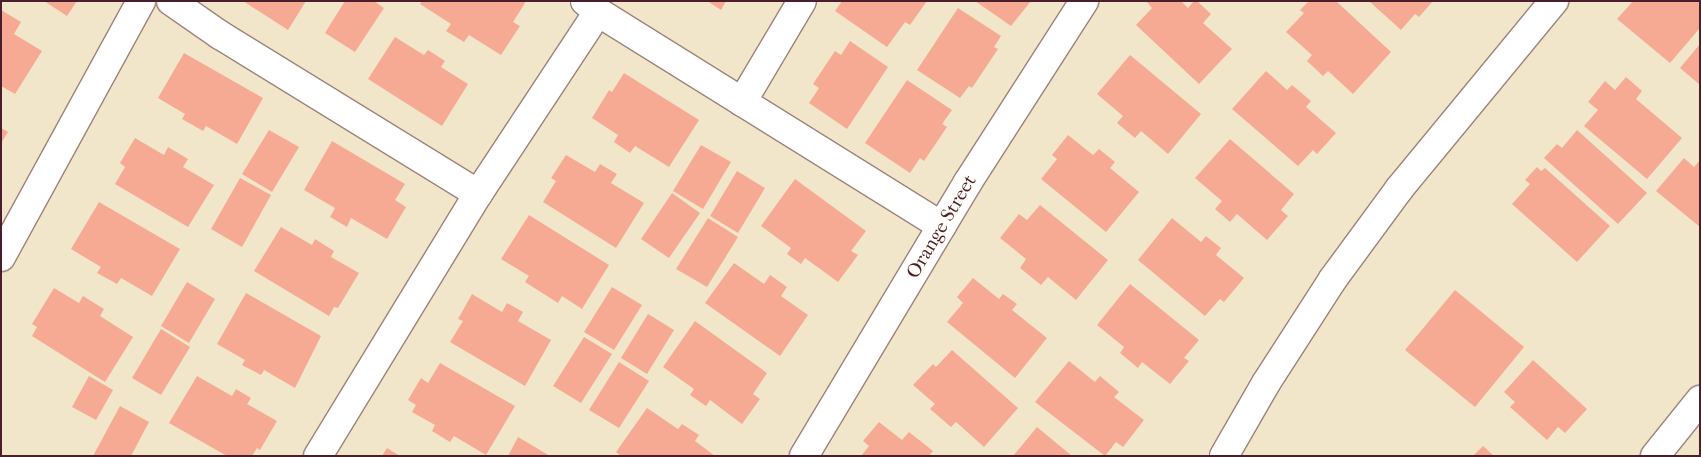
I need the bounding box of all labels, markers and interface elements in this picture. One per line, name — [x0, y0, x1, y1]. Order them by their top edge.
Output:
street label: Orange Street — [902, 171, 982, 283]

